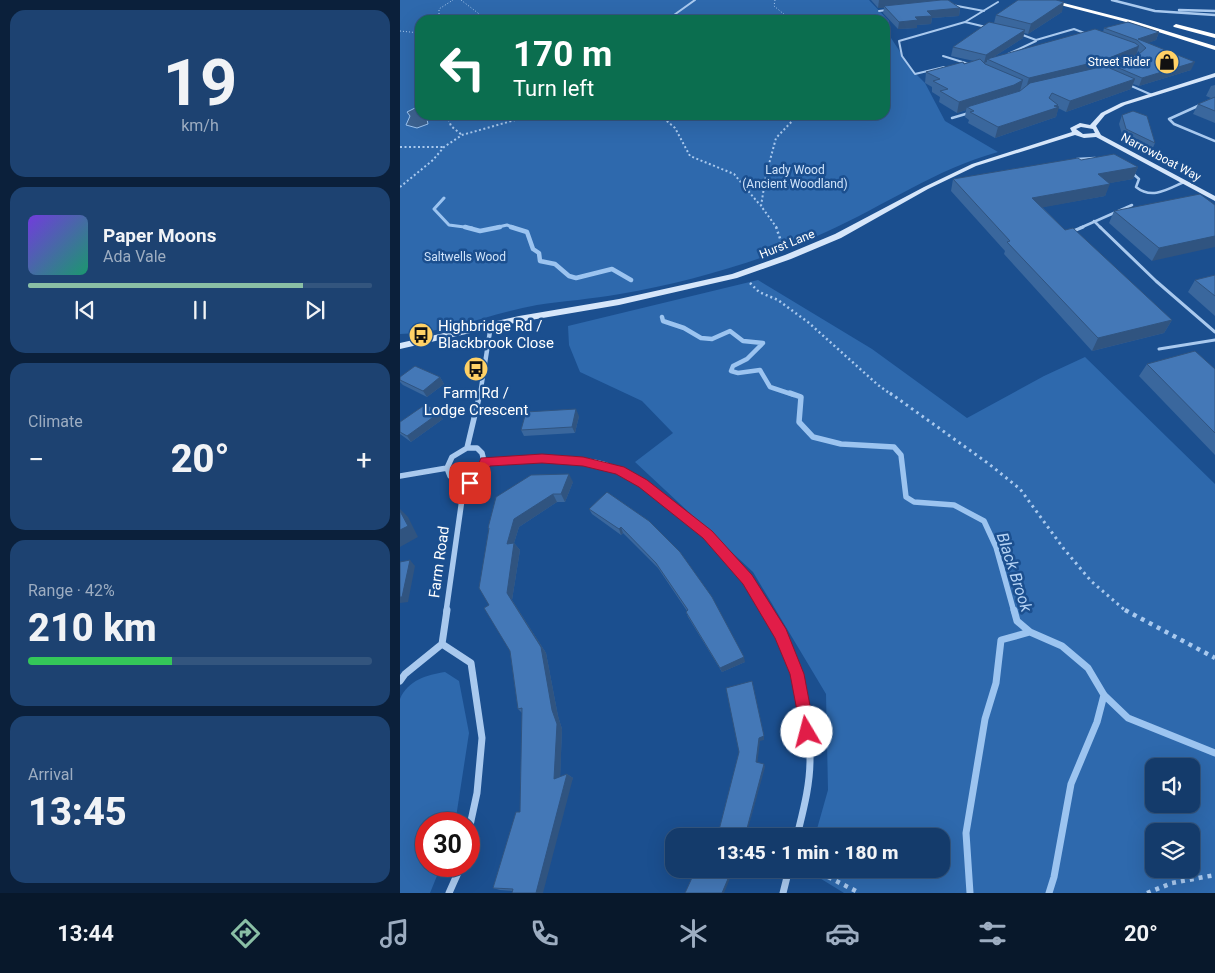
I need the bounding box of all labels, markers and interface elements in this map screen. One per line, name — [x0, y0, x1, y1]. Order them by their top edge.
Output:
text: 170 m — [513, 34, 612, 75]
icon: left — [430, 35, 495, 100]
text: 19 — [163, 45, 237, 121]
shop icon: Street Rider — [1154, 49, 1180, 75]
place label: Street Rider — [1088, 55, 1150, 69]
text: Turn left — [513, 76, 594, 101]
text: km/h — [181, 116, 219, 135]
street label: Narrowboat Way — [1119, 130, 1204, 184]
park label: Lady Wood (Ancient Woodland) — [742, 163, 848, 191]
text: Paper Moons — [103, 224, 216, 247]
street label: Hurst Lane — [757, 227, 817, 261]
text: Ada Vale — [103, 247, 166, 266]
park label: Saltwells Wood — [424, 250, 506, 264]
icon: previous — [71, 296, 99, 324]
icon: pause — [186, 296, 214, 324]
icon: next — [301, 296, 329, 324]
place label: Highbridge Rd / Blackbrook Close — [438, 317, 554, 352]
bus stop icon: Highbridge Rd / Blackbrook Close — [408, 322, 434, 348]
bus stop icon: Farm Rd / Lodge Crescent — [463, 356, 489, 382]
place label: Farm Rd / Lodge Crescent — [424, 384, 528, 419]
text: Climate — [28, 412, 83, 431]
text: 20° — [171, 437, 229, 481]
text: − — [28, 443, 44, 476]
text: + — [356, 443, 372, 476]
pin — [449, 462, 491, 504]
icon: arrive — [456, 469, 484, 497]
street label: Farm Road — [425, 525, 453, 599]
water label: Black Brook — [993, 530, 1037, 615]
text: Range · 42% — [28, 581, 115, 600]
text: 210 km — [28, 606, 157, 650]
position arrow — [780, 705, 832, 757]
map controls — [1145, 758, 1200, 878]
button: sound — [1145, 758, 1200, 813]
text: Arrival — [28, 765, 73, 784]
text: 13:45 — [28, 790, 127, 834]
speed limit sign: 30 — [415, 812, 480, 877]
button: layers — [1145, 823, 1200, 878]
text: 13:45 · 1 min · 180 m — [716, 841, 899, 864]
icon: directions — [228, 916, 263, 951]
icon: music — [377, 916, 412, 951]
icon: phone — [527, 916, 562, 951]
icon: climate — [676, 916, 711, 951]
icon: car — [825, 916, 860, 951]
icon: filters — [975, 916, 1010, 951]
text: 13:44 — [57, 921, 114, 946]
text: 20° — [1124, 921, 1158, 946]

